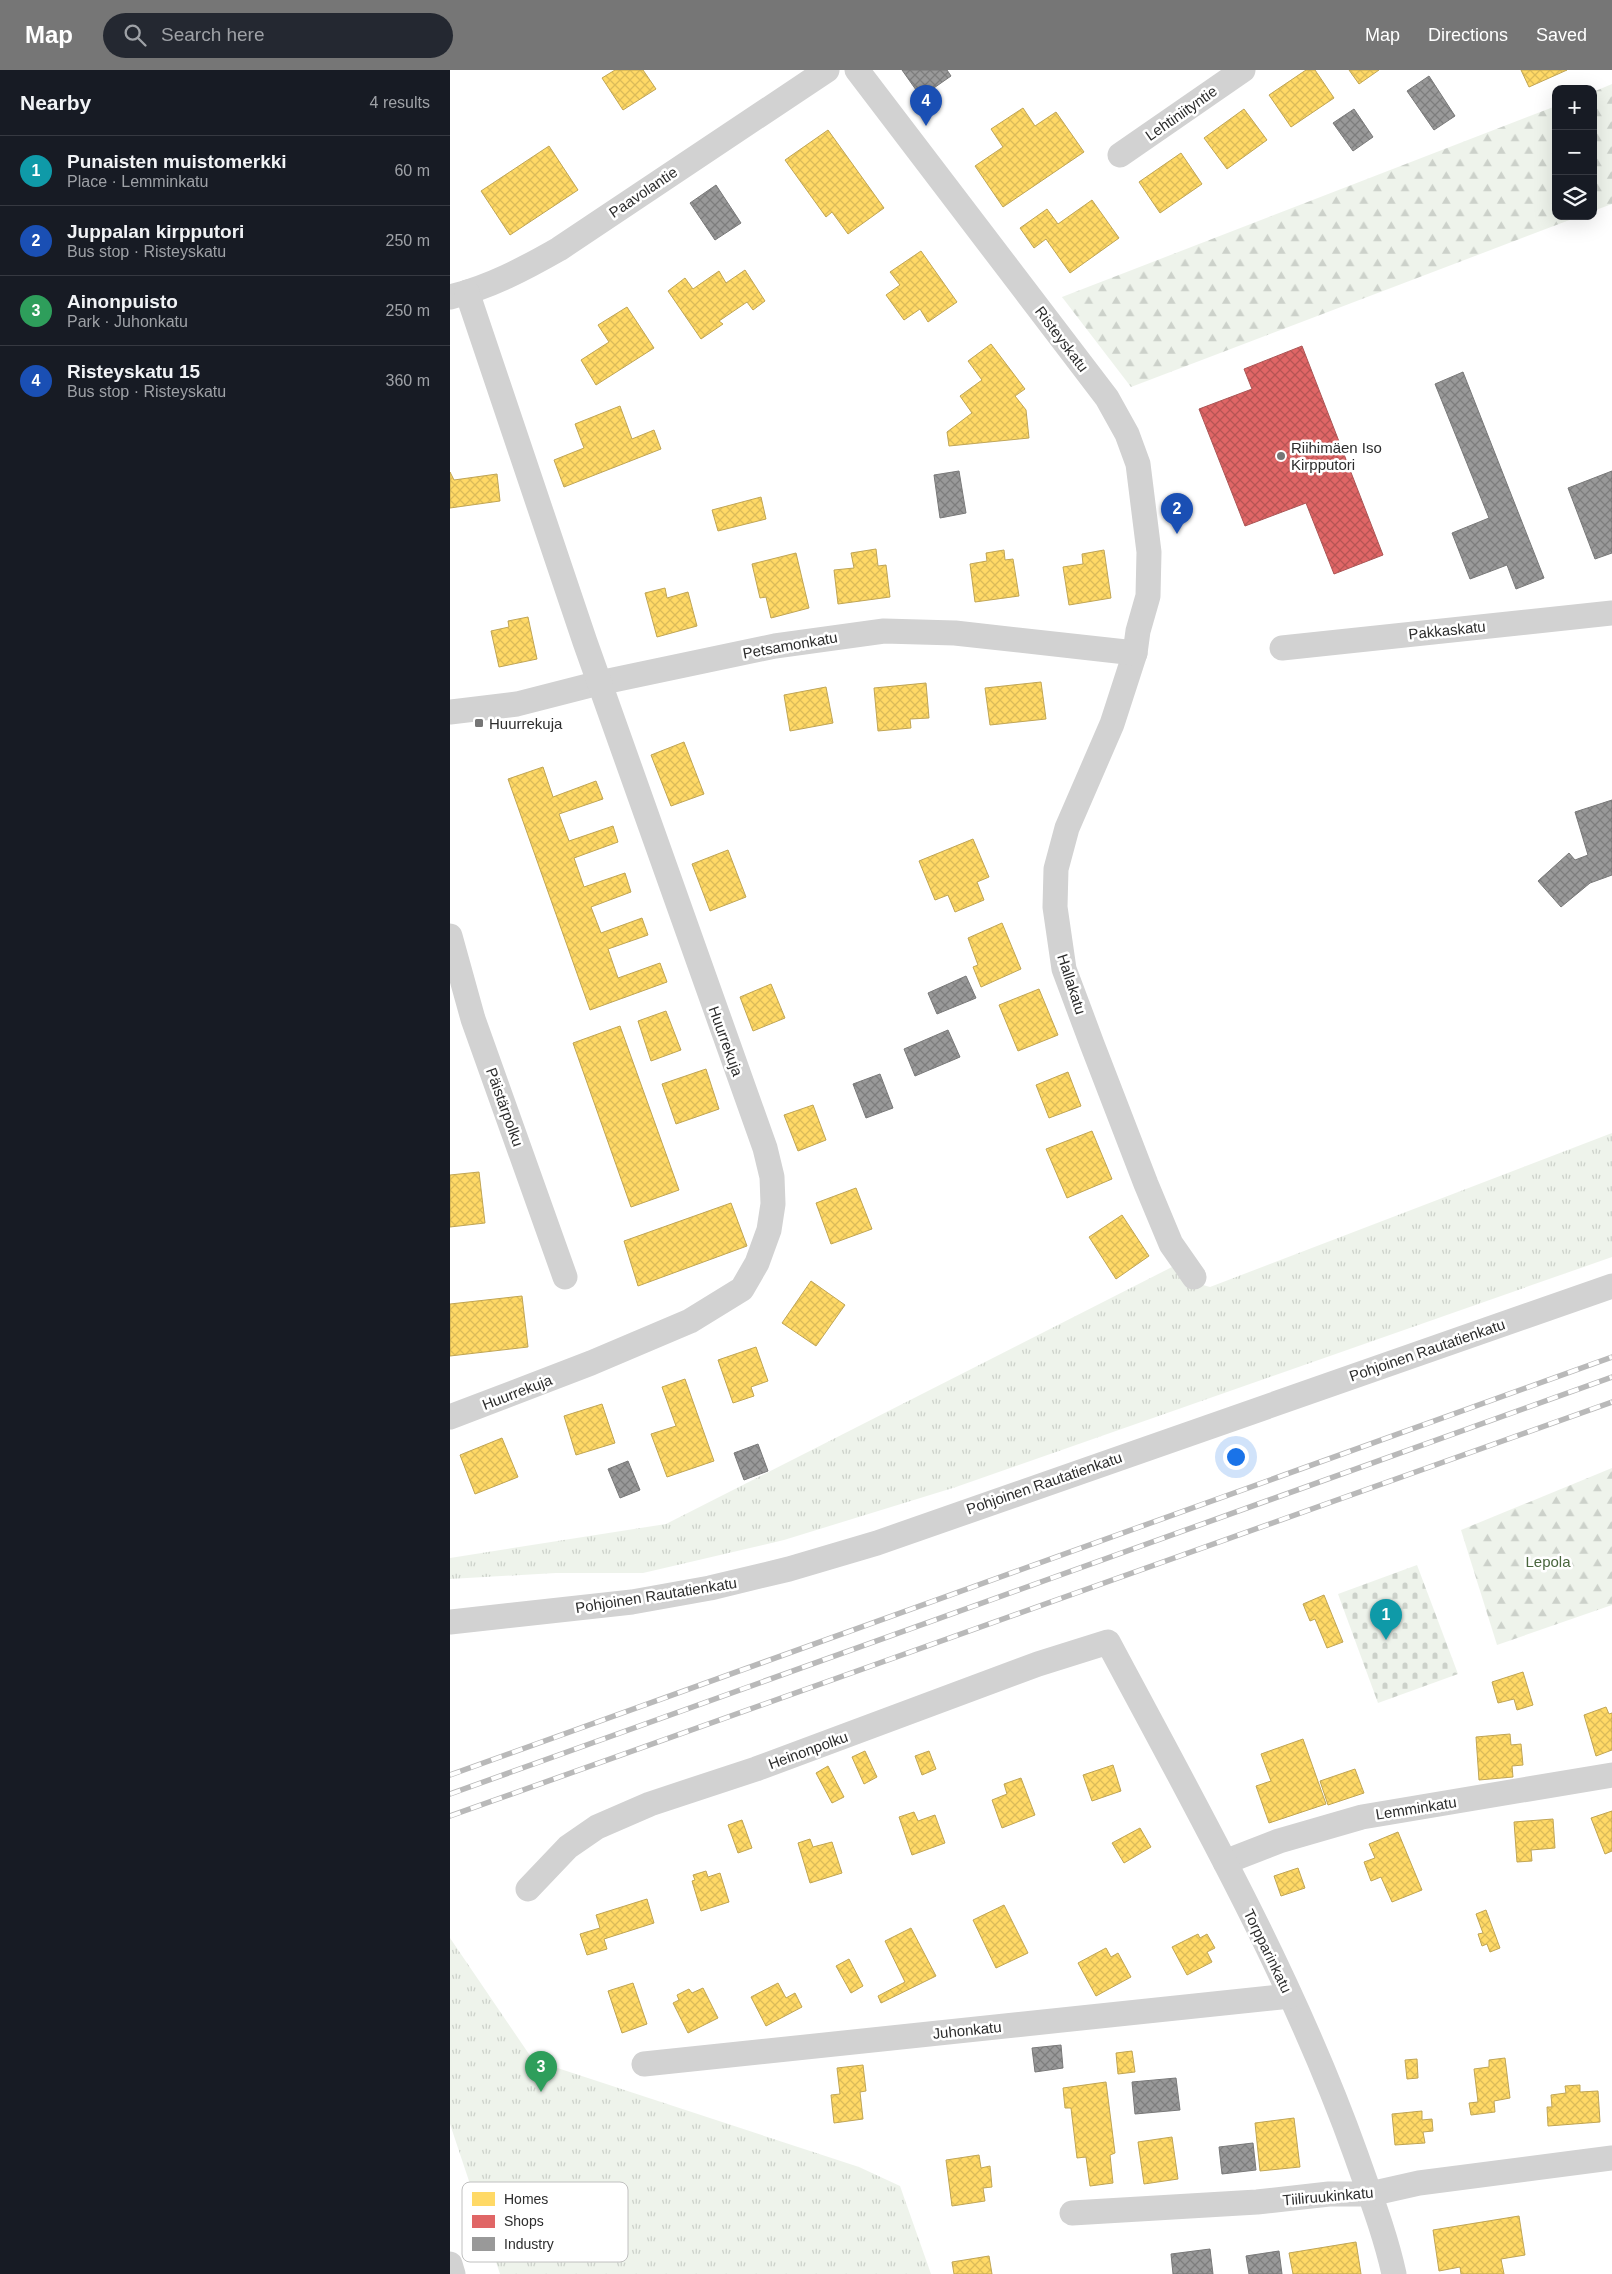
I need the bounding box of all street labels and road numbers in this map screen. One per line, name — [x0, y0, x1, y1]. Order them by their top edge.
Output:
street label: Lehtiniityntie — [1142, 82, 1220, 144]
street label: Paavolantie — [606, 163, 680, 221]
street label: Risteyskatu — [1032, 303, 1092, 375]
street label: Pakkaskatu — [1408, 617, 1486, 643]
street label: Petsamonkatu — [741, 628, 839, 662]
street label: Hallakatu — [1054, 952, 1090, 1016]
street label: Huurrekuja — [705, 1004, 747, 1079]
street label: Päistärpolku — [483, 1065, 527, 1149]
street label: Pohjoinen Rautatienkatu — [1347, 1315, 1507, 1385]
street label: Huurrekuja — [480, 1371, 555, 1413]
street label: Pohjoinen Rautatienkatu — [964, 1448, 1124, 1518]
street label: Pohjoinen Rautatienkatu — [574, 1574, 738, 1616]
street label: Heinonpolku — [766, 1728, 850, 1772]
street label: Lemminkatu — [1374, 1793, 1458, 1823]
street label: Torpparinkatu — [1240, 1906, 1296, 1996]
street label: Juhonkatu — [932, 2018, 1002, 2042]
street label: Tiiliruukinkatu — [1282, 2184, 1374, 2208]

